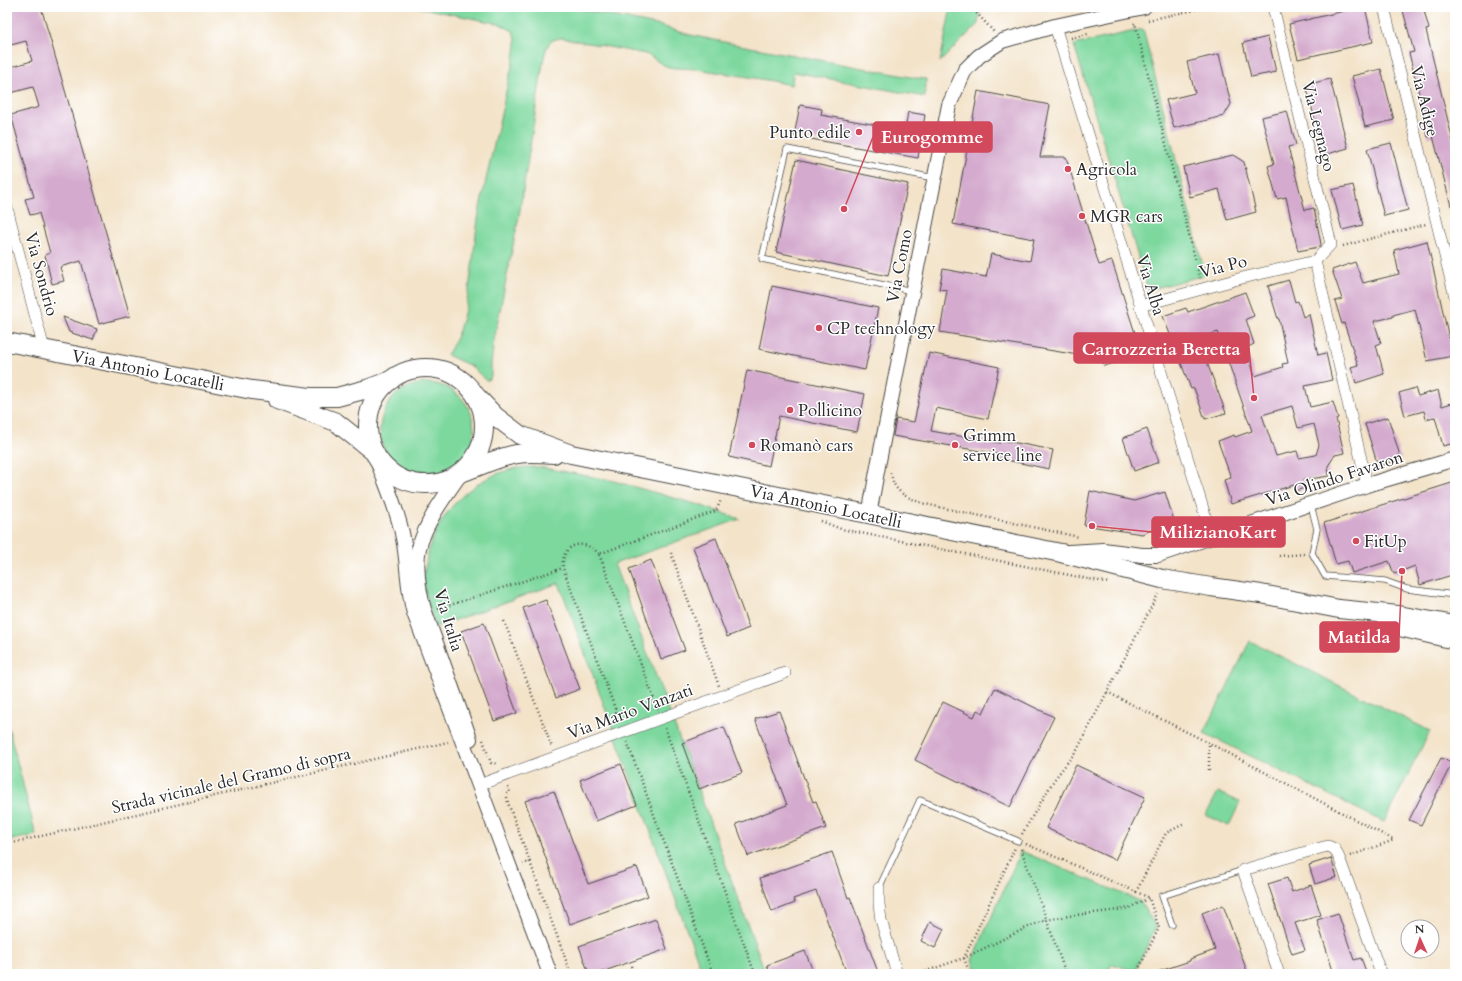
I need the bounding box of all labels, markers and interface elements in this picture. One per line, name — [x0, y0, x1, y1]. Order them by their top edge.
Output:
street label: Via Adige — [1405, 63, 1444, 139]
street label: Via Legnago — [1296, 78, 1341, 174]
place label: Punto edile — [769, 121, 851, 144]
callout: Eurogomme — [873, 122, 992, 152]
text: Eurogomme — [881, 125, 983, 150]
marker: Punto edile — [854, 127, 864, 137]
place label: Agricola — [1076, 158, 1138, 181]
marker: Agricola — [1063, 164, 1073, 174]
place label: MGR cars — [1090, 205, 1163, 228]
marker: MGR cars — [1077, 211, 1087, 221]
street label: Via Como — [881, 227, 918, 305]
street label: Via Sondrio — [19, 230, 64, 319]
street label: Via Po — [1197, 249, 1249, 284]
street label: Via Alba — [1130, 252, 1171, 319]
place label: CP technology — [827, 317, 936, 340]
marker: CP technology — [814, 323, 824, 333]
callout: Carrozzeria Beretta — [1074, 333, 1249, 363]
text: Carrozzeria Beretta — [1082, 337, 1240, 362]
street label: Via Antonio Locatelli — [70, 344, 226, 397]
place label: Pollicino — [798, 399, 862, 422]
marker: Pollicino — [785, 405, 795, 415]
place label: Grimm service line — [963, 424, 1043, 467]
place label: Romanò cars — [760, 434, 853, 457]
marker: Romanò cars — [747, 440, 757, 450]
marker: Grimm service line — [950, 440, 960, 450]
street label: Via Olindo Favaron — [1262, 445, 1406, 512]
street label: Via Antonio Locatelli — [748, 479, 904, 534]
callout: MilizianoKart — [1152, 517, 1285, 547]
text: MilizianoKart — [1160, 520, 1277, 545]
place label: FitUp — [1364, 530, 1407, 553]
marker: FitUp — [1351, 536, 1361, 546]
street label: Via Italia — [428, 586, 469, 655]
callout: Matilda — [1320, 622, 1399, 652]
text: Matilda — [1328, 625, 1390, 650]
street label: Via Mario Vanzati — [564, 678, 696, 745]
street label: Strada vicinale del Gramo di sopra — [109, 742, 353, 819]
north arrow — [1400, 919, 1440, 959]
text: N — [1414, 922, 1425, 937]

